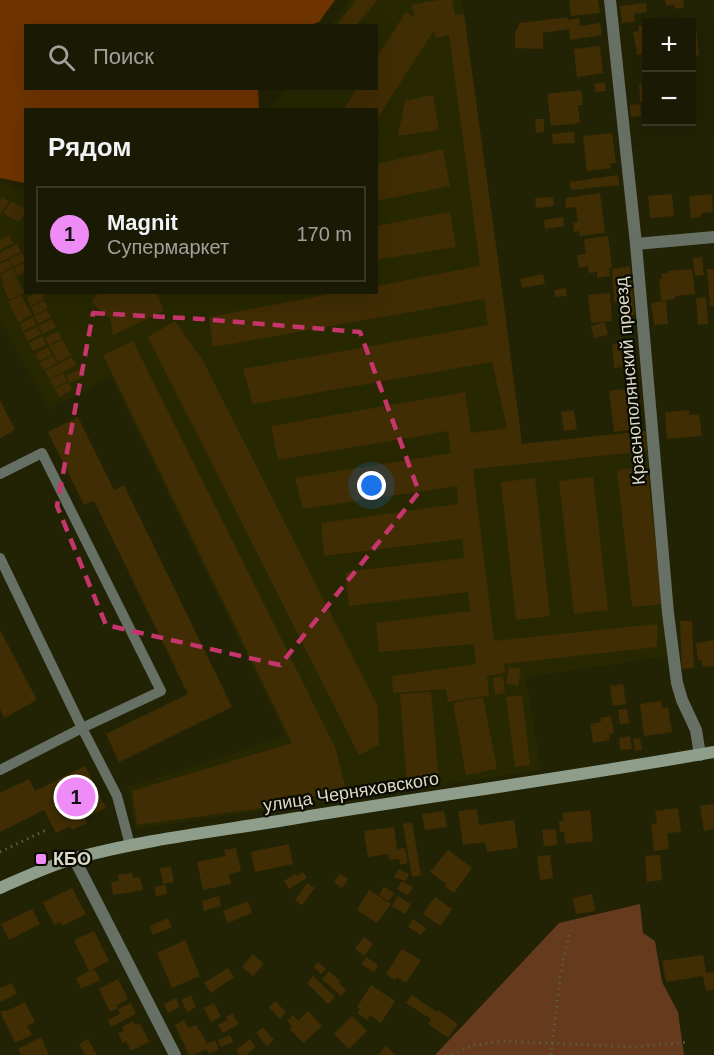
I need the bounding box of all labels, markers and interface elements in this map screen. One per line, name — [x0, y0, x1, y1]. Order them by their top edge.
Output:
map controls — [642, 18, 696, 126]
button: + — [642, 18, 696, 72]
search box — [24, 24, 378, 90]
icon: search — [45, 41, 78, 74]
text: Поиск — [93, 44, 154, 69]
button: − — [642, 72, 696, 126]
text: Рядом — [48, 132, 131, 162]
text: Magnit — [107, 210, 178, 235]
text: 1 — [64, 223, 75, 245]
text: 170 m — [296, 223, 352, 245]
text: Супермаркет — [107, 236, 229, 258]
street label: Краснополянский проезд — [611, 276, 649, 486]
your location — [357, 471, 386, 500]
street label: улица Черняховского — [262, 768, 440, 816]
pin: 1 — [56, 774, 96, 820]
place label: КБО — [53, 849, 91, 869]
marker: КБО — [34, 852, 48, 866]

